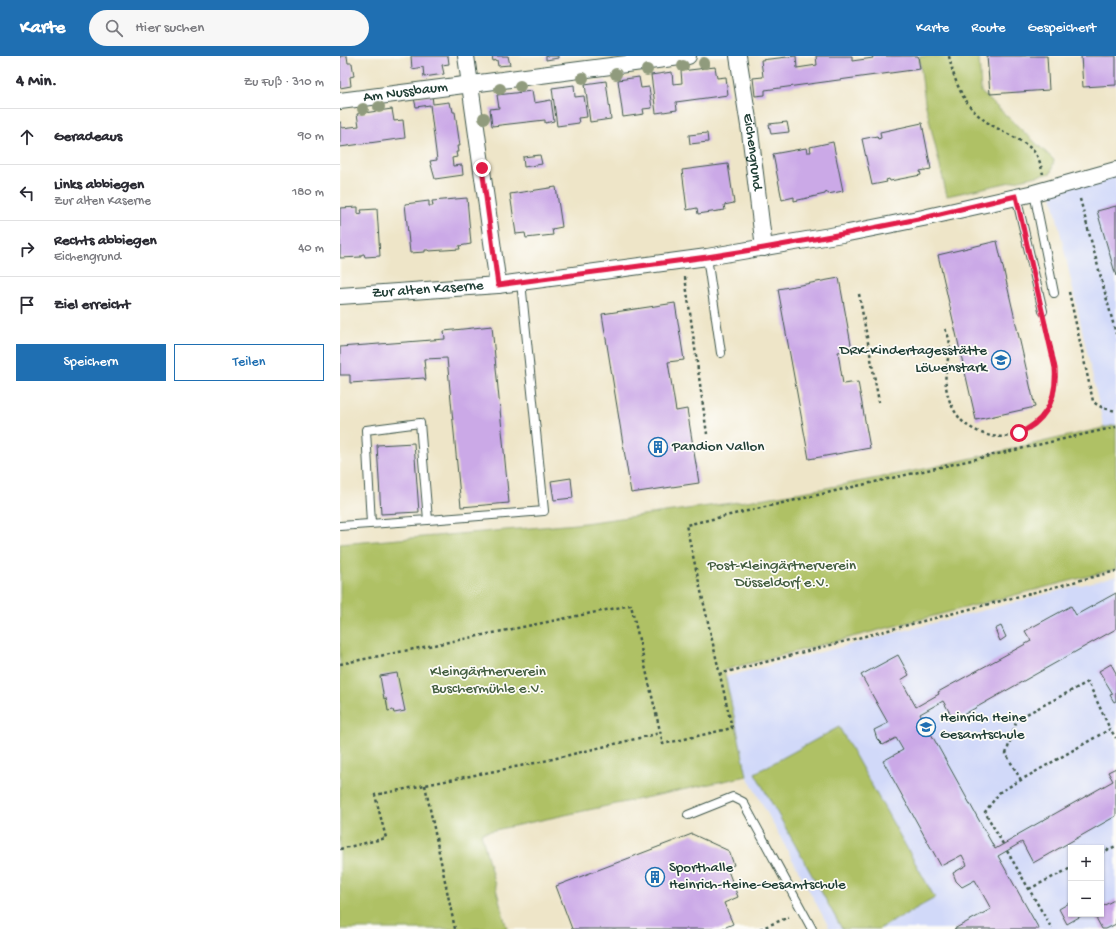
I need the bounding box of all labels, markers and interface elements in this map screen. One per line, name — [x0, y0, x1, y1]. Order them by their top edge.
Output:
search box — [89, 10, 369, 46]
text: Karte — [20, 17, 65, 40]
icon: search — [103, 17, 125, 39]
text: Hier suchen — [135, 19, 204, 37]
text: Karte — [916, 20, 949, 37]
text: Route — [971, 20, 1005, 37]
text: Gespeichert — [1027, 20, 1096, 37]
text: 4 Min. — [16, 72, 57, 92]
text: Zu Fuß · 310 m — [244, 75, 324, 90]
street label: Am Nussbaum — [362, 78, 449, 107]
street label: Eichengrund — [738, 112, 766, 193]
icon: ahead — [16, 126, 38, 148]
text: Geradeaus — [54, 128, 122, 146]
text: 90 m — [298, 129, 324, 144]
route end — [473, 159, 491, 177]
text: Links abbiegen — [54, 176, 144, 194]
icon: left — [16, 182, 38, 204]
text: 180 m — [292, 185, 324, 200]
text: Zur alten Kaserne — [54, 194, 151, 209]
text: Rechts abbiegen — [54, 232, 157, 250]
icon: right — [16, 238, 38, 260]
text: 40 m — [298, 241, 324, 256]
text: Eichengrund — [54, 250, 121, 265]
street label: Zur alten Kaserne — [371, 277, 484, 303]
icon: arrive — [16, 294, 38, 316]
text: Ziel erreicht — [54, 296, 130, 314]
place label: DRK-Kindertagesstätte Löwenstark — [839, 342, 988, 377]
button: Speichern — [16, 344, 166, 381]
button: Teilen — [174, 344, 324, 381]
school or university icon: DRK-Kindertagesstätte Löwenstark — [990, 349, 1012, 371]
route start — [1010, 424, 1028, 442]
building icon: Pandion Vallon — [647, 436, 669, 458]
place label: Pandion Vallon — [671, 438, 764, 456]
park label: Post-Kleingärtnerverein Düsseldorf e.V. — [707, 557, 856, 592]
park label: Kleingärtnerverein Buschermühle e.V. — [430, 663, 546, 698]
place label: Heinrich Heine Gesamtschule — [940, 709, 1027, 744]
school or university icon: Heinrich Heine Gesamtschule — [915, 716, 937, 738]
map controls — [1068, 845, 1104, 917]
button: + — [1068, 845, 1104, 881]
place label: Sporthalle Heinrich-Heine-Gesamtschule — [669, 859, 846, 894]
building icon: Sporthalle Heinrich-Heine-Gesamtschule — [644, 866, 666, 888]
button: − — [1068, 881, 1104, 917]

